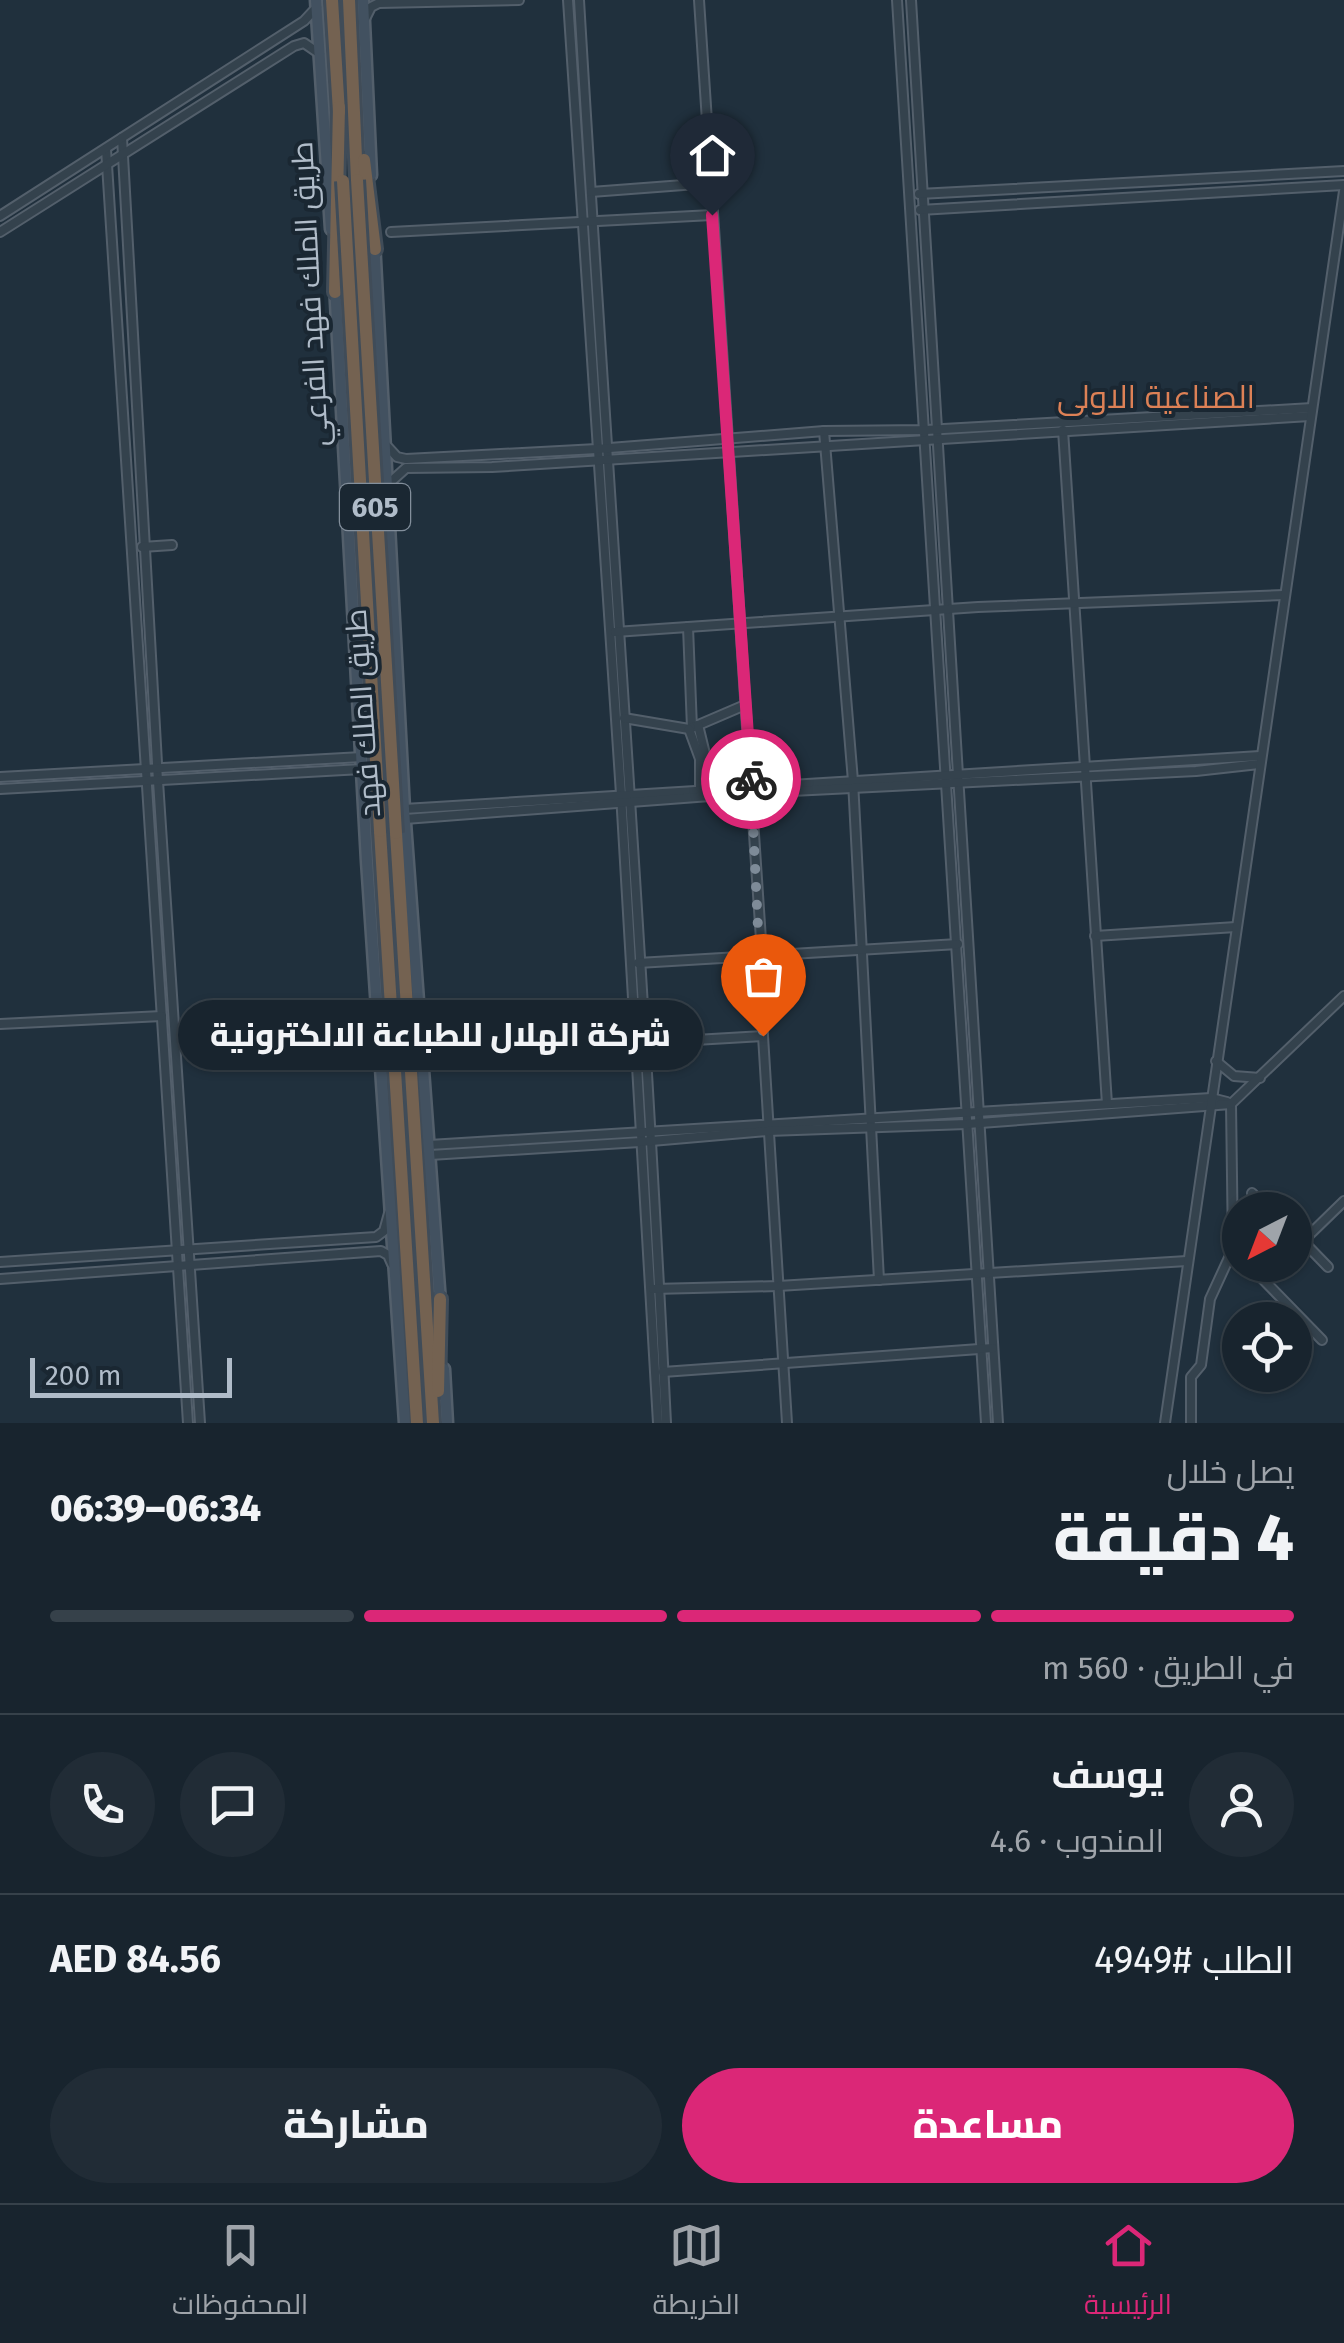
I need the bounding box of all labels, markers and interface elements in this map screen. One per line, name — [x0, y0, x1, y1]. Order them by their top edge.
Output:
pin — [670, 113, 755, 216]
icon: home — [685, 128, 740, 183]
street label: طريق الملك فهد الفرعي — [284, 140, 341, 447]
district label: الصناعية الاولى — [1057, 378, 1255, 416]
road number: 605 — [340, 484, 410, 530]
street label: طريق الملك فهد — [338, 608, 388, 818]
courier — [701, 729, 801, 829]
icon: bike — [724, 752, 779, 807]
pin — [721, 934, 806, 1037]
icon: bag — [736, 949, 791, 1004]
callout: شركة الهلال للطباعة الالكترونية — [178, 1001, 703, 1071]
text: شركة الهلال للطباعة الالكترونية — [210, 1016, 671, 1054]
north arrow — [1222, 1192, 1312, 1282]
map controls — [1222, 1192, 1312, 1392]
button: locate — [1222, 1302, 1312, 1392]
scale bar — [30, 1353, 232, 1398]
text: 200 m — [45, 1359, 122, 1392]
text: يصل خلال — [1167, 1453, 1294, 1491]
text: 06:34–06:39 — [50, 1485, 261, 1531]
text: 4 دقيقة — [1053, 1499, 1294, 1577]
text: في الطريق · 560 m — [1042, 1649, 1294, 1687]
button: phone — [50, 1752, 155, 1857]
button: chat — [180, 1752, 285, 1857]
text: يوسف — [1051, 1752, 1164, 1798]
button: person — [1189, 1752, 1294, 1857]
text: المندوب · 4.6 — [990, 1822, 1164, 1860]
text: AED 84.56 — [50, 1936, 221, 1982]
text: الطلب #4949 — [1094, 1937, 1294, 1983]
button: مشاركة — [50, 2068, 662, 2183]
button: مساعدة — [682, 2068, 1294, 2183]
tab: المحفوظات — [172, 2218, 308, 2330]
tab: الخريطة — [653, 2218, 740, 2330]
tab: الرئيسية — [1084, 2218, 1172, 2330]

